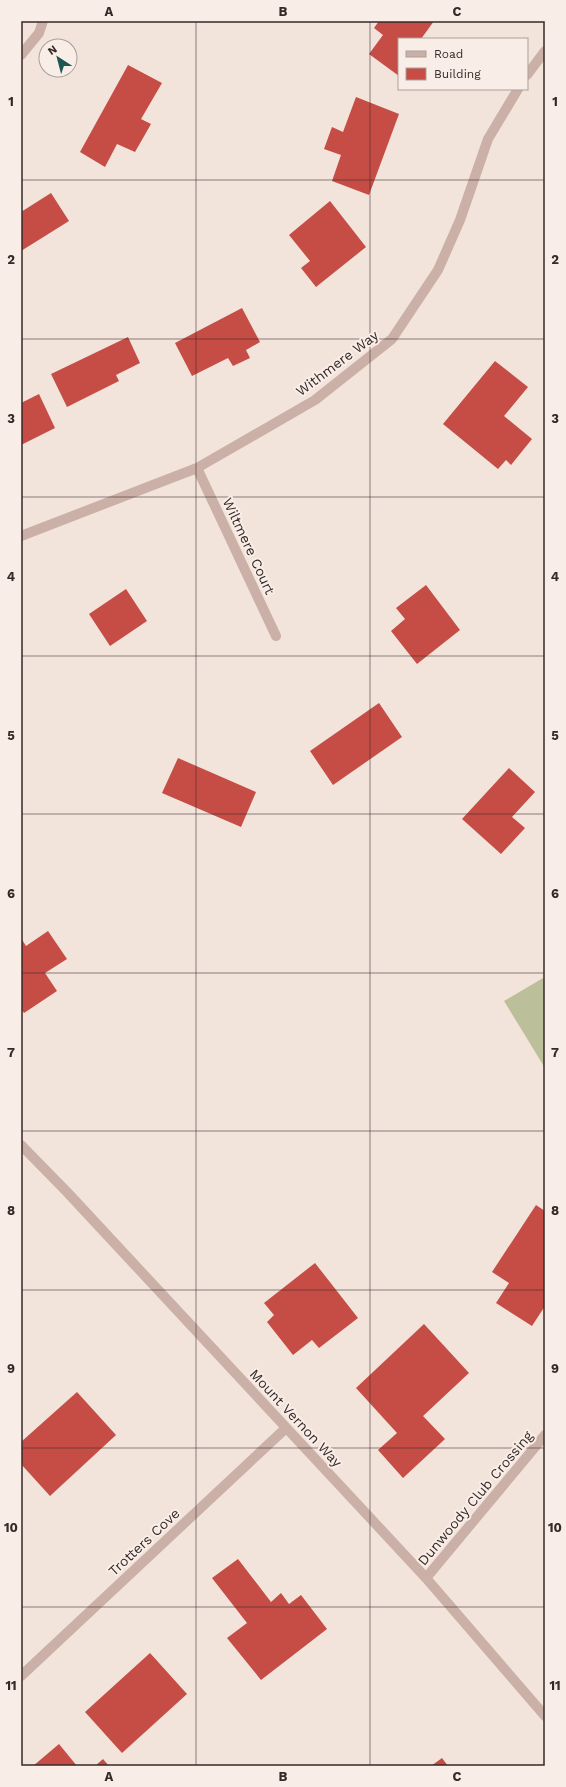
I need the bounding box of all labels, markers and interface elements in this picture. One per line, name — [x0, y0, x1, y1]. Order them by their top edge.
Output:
text: A — [105, 4, 114, 19]
text: B — [279, 4, 288, 19]
text: C — [453, 4, 462, 19]
north arrow — [38, 38, 78, 78]
legend — [398, 38, 528, 90]
text: N — [45, 43, 60, 58]
text: Road — [434, 47, 463, 61]
text: Building — [434, 67, 481, 81]
text: 1 — [8, 94, 14, 109]
text: 1 — [552, 94, 558, 109]
text: 2 — [7, 252, 15, 267]
text: 2 — [551, 252, 559, 267]
street label: Withmere Way — [293, 326, 382, 399]
text: 3 — [7, 411, 15, 426]
text: 3 — [551, 411, 559, 426]
street label: Wiltmere Court — [220, 495, 278, 597]
text: 4 — [7, 569, 16, 584]
text: 4 — [551, 569, 560, 584]
text: 5 — [7, 728, 15, 743]
text: 5 — [551, 728, 559, 743]
text: 6 — [7, 886, 15, 901]
text: 6 — [551, 886, 559, 901]
text: 7 — [7, 1045, 15, 1060]
text: 7 — [551, 1045, 559, 1060]
text: 8 — [7, 1203, 15, 1218]
text: 8 — [551, 1203, 559, 1218]
text: 9 — [7, 1361, 15, 1376]
text: 9 — [551, 1361, 559, 1376]
street label: Mount Vernon Way — [247, 1366, 346, 1471]
street label: Dunwoody Club Crossing — [414, 1427, 536, 1568]
street label: Trotters Cove — [105, 1505, 183, 1579]
text: 10 — [4, 1520, 18, 1535]
text: 10 — [548, 1520, 562, 1535]
text: 11 — [5, 1678, 17, 1693]
text: 11 — [549, 1678, 561, 1693]
text: A — [105, 1769, 114, 1784]
text: B — [279, 1769, 288, 1784]
text: C — [453, 1769, 462, 1784]

